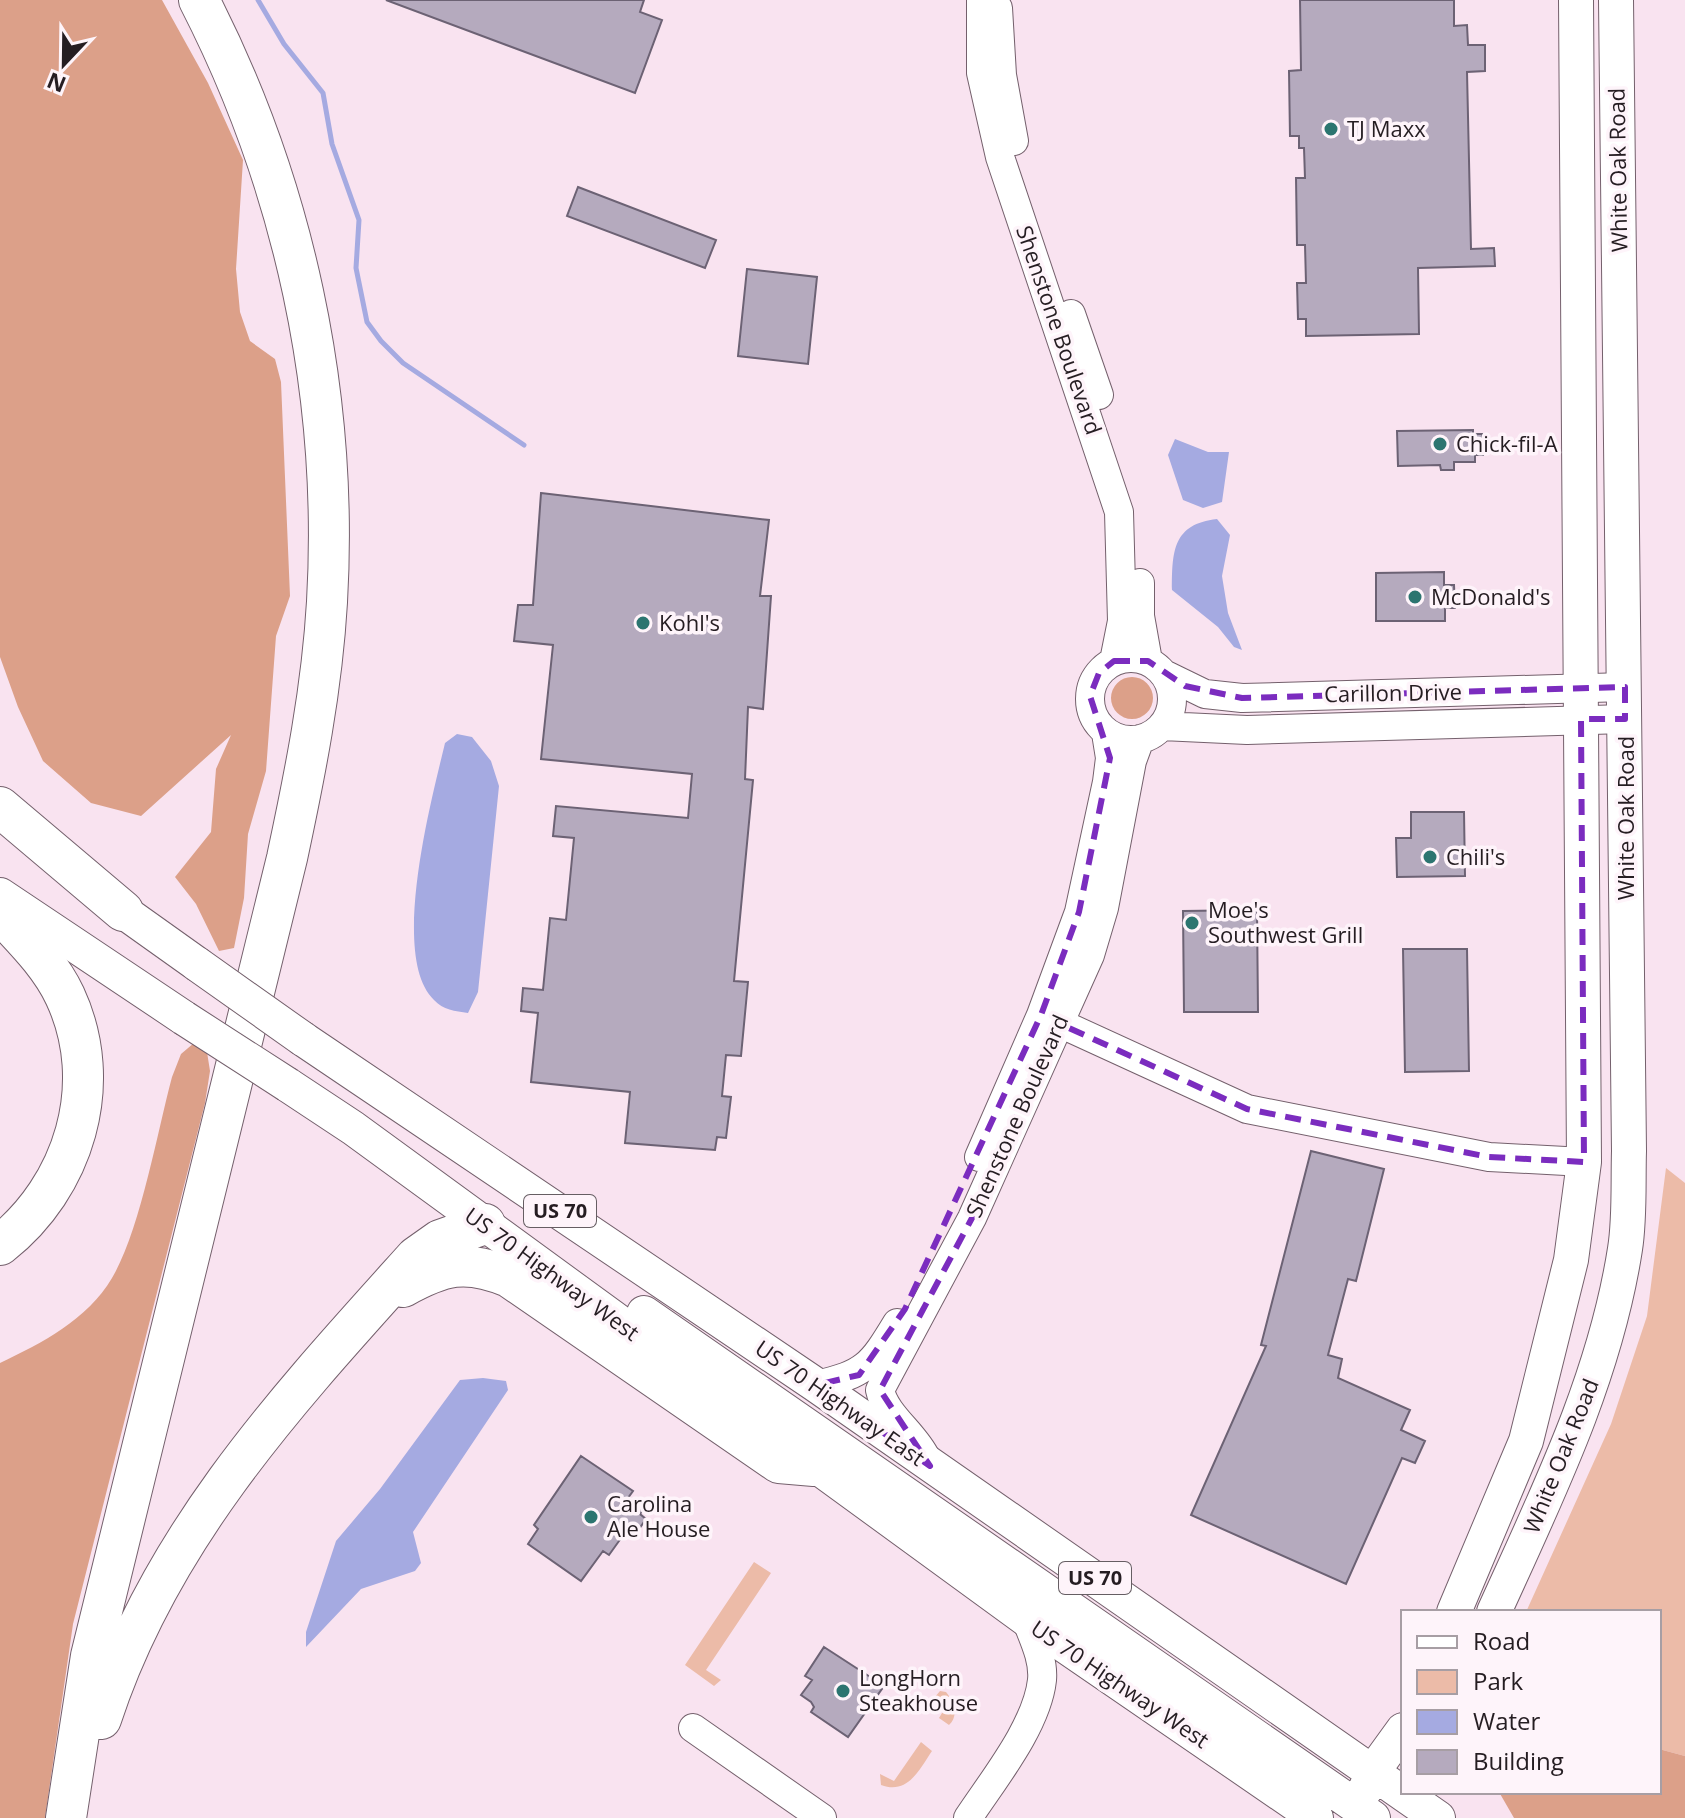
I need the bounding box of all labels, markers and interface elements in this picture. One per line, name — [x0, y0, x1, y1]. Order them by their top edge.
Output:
north arrow — [24, 24, 104, 104]
text: N — [42, 66, 70, 101]
street label: White Oak Road — [1601, 88, 1633, 252]
place label: TJ Maxx — [1347, 113, 1426, 143]
marker: TJ Maxx — [1322, 120, 1340, 138]
street label: Shenstone Boulevard — [1010, 221, 1110, 438]
place label: Chick-fil-A — [1456, 428, 1558, 458]
marker: Chick-fil-A — [1431, 435, 1449, 453]
place label: McDonald's — [1431, 581, 1551, 611]
marker: McDonald's — [1406, 588, 1424, 606]
place label: Kohl's — [659, 607, 720, 637]
marker: Kohl's — [634, 614, 652, 632]
street label: Carillon Drive — [1324, 676, 1462, 708]
street label: White Oak Road — [1610, 736, 1640, 900]
place label: Chili's — [1446, 841, 1505, 871]
marker: Chili's — [1421, 848, 1439, 866]
place label: Moe's Southwest Grill — [1208, 894, 1363, 949]
marker: Moe's Southwest Grill — [1183, 914, 1201, 932]
street label: Shenstone Boulevard — [958, 1009, 1074, 1222]
road number: US 70 — [524, 1195, 596, 1227]
street label: US 70 Highway West — [459, 1200, 646, 1347]
street label: US 70 Highway East — [750, 1332, 932, 1472]
street label: White Oak Road — [1515, 1374, 1605, 1537]
place label: Carolina Ale House — [607, 1488, 710, 1543]
marker: Carolina Ale House — [582, 1508, 600, 1526]
road number: US 70 — [1059, 1562, 1131, 1594]
legend — [1401, 1610, 1661, 1794]
street label: US 70 Highway West — [1026, 1612, 1216, 1754]
text: Road — [1473, 1624, 1530, 1657]
place label: LongHorn Steakhouse — [859, 1662, 978, 1717]
text: Park — [1473, 1664, 1524, 1697]
marker: LongHorn Steakhouse — [834, 1682, 852, 1700]
text: Water — [1473, 1704, 1541, 1737]
text: Building — [1473, 1744, 1564, 1777]

